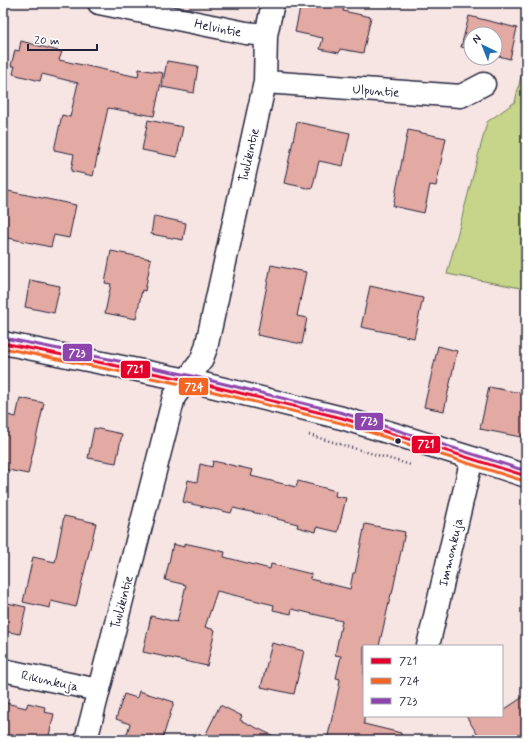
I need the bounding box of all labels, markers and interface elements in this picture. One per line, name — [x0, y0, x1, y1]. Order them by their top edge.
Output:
street label: Helvintie — [193, 16, 243, 41]
scale bar — [28, 26, 97, 52]
north arrow — [463, 26, 503, 66]
text: N — [469, 32, 484, 47]
text: 20 m — [34, 33, 60, 49]
street label: Ulpuntie — [352, 81, 400, 102]
street label: Tuulikintie — [235, 127, 264, 184]
line badge: 723 — [62, 343, 93, 362]
text: 723 — [69, 347, 86, 361]
line badge: 721 — [120, 360, 151, 379]
text: 721 — [127, 363, 143, 377]
line badge: 724 — [178, 377, 209, 396]
text: 724 — [185, 381, 204, 395]
line badge: 723 — [354, 412, 384, 431]
text: 723 — [361, 415, 378, 429]
line badge: 721 — [411, 435, 441, 454]
unlabelled marker — [393, 436, 403, 446]
text: 721 — [418, 438, 434, 452]
street label: Immonkuja — [435, 516, 468, 588]
street label: Tuulikintie — [107, 574, 138, 631]
legend — [363, 645, 503, 717]
text: 721 — [399, 654, 417, 670]
street label: Rikunkuja — [20, 667, 80, 696]
text: 724 — [399, 674, 420, 690]
text: 723 — [399, 694, 418, 710]

